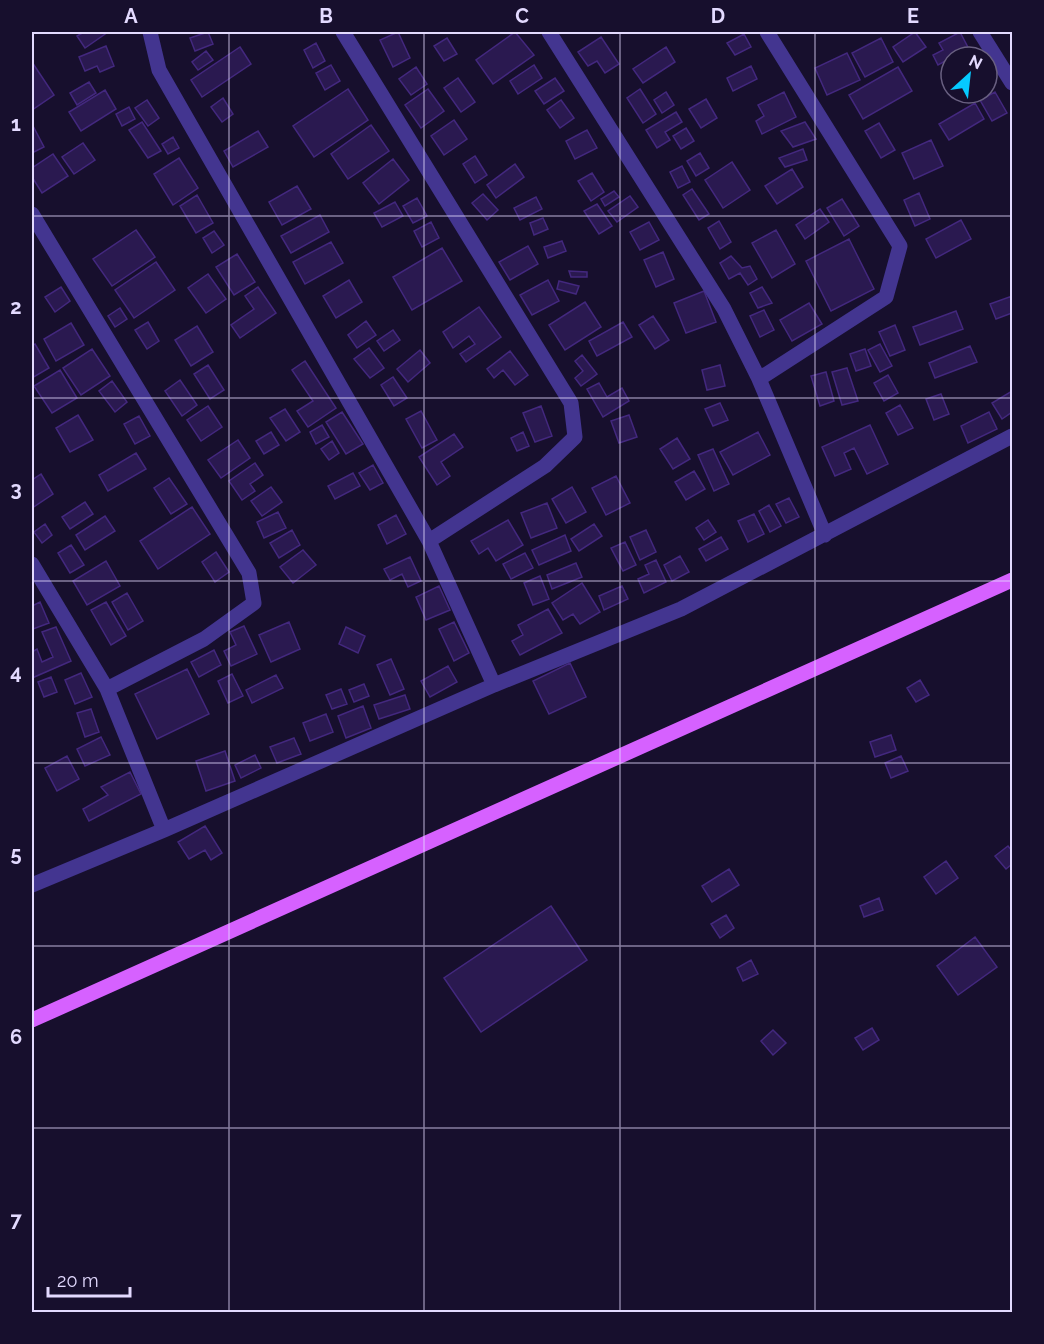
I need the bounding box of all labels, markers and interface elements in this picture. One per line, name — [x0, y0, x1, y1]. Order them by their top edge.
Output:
text: A — [124, 4, 138, 28]
text: B — [319, 4, 333, 28]
text: C — [515, 4, 529, 28]
text: D — [711, 4, 725, 28]
text: E — [907, 4, 919, 28]
north arrow — [939, 45, 999, 105]
text: N — [966, 51, 985, 73]
text: 1 — [11, 112, 21, 136]
text: 2 — [10, 295, 22, 319]
text: 3 — [10, 477, 22, 501]
text: 4 — [10, 660, 22, 684]
text: 5 — [10, 842, 22, 866]
text: 6 — [10, 1025, 22, 1049]
text: 7 — [10, 1208, 22, 1232]
scale bar — [48, 1260, 130, 1298]
text: 20 m — [57, 1270, 99, 1291]

